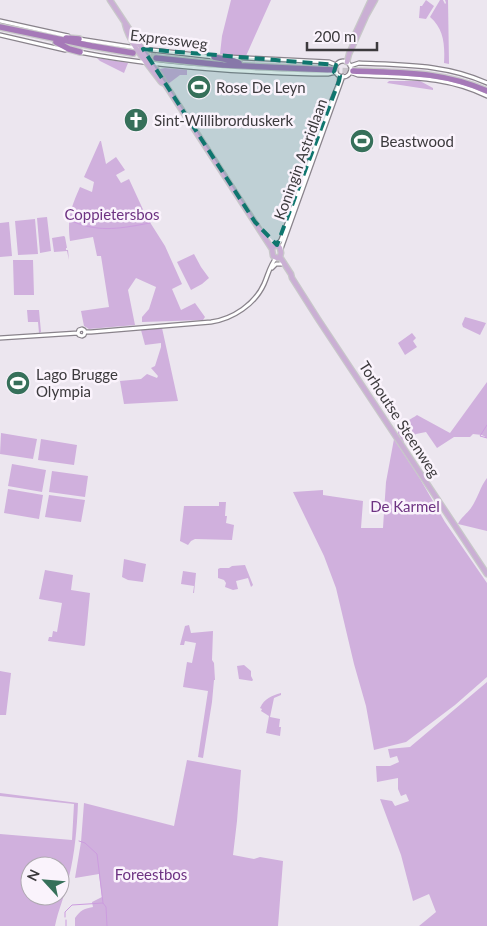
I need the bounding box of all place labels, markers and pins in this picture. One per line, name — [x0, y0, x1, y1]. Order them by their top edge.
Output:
sports icon: Rose De Leyn — [186, 74, 212, 100]
place label: Rose De Leyn — [216, 78, 306, 96]
church icon: Sint-Willibrorduskerk — [123, 107, 149, 133]
place label: Sint-Willibrorduskerk — [154, 111, 293, 129]
sports icon: Beastwood — [349, 128, 375, 154]
place label: Beastwood — [380, 132, 454, 150]
place label: Lago Brugge Olympia — [36, 365, 118, 400]
sports icon: Lago Brugge Olympia — [5, 370, 31, 396]

